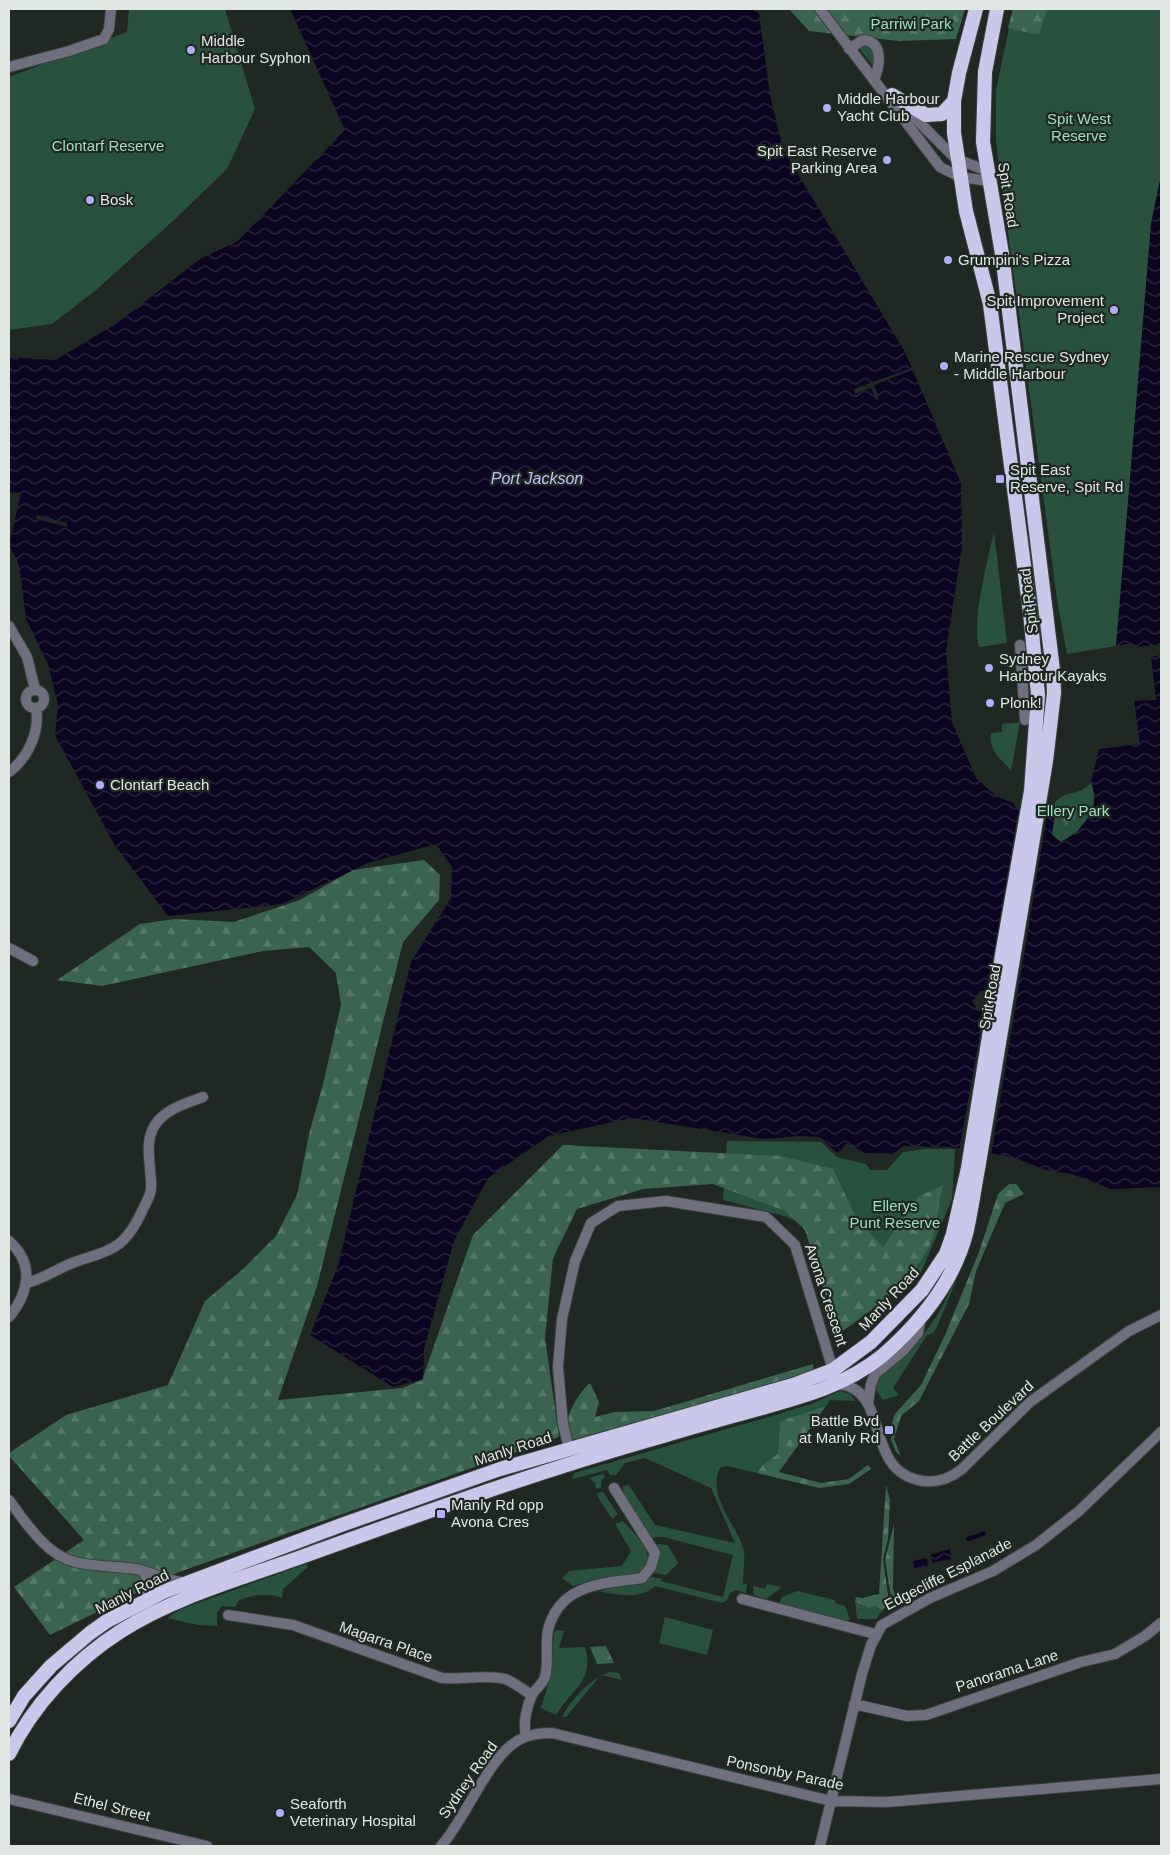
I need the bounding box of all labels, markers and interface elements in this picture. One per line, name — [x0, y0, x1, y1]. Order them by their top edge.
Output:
park label: Parriwi Park — [871, 15, 952, 32]
place label: Middle Harbour Syphon — [201, 32, 310, 66]
marker: Middle Harbour Syphon — [185, 44, 197, 56]
place label: Middle Harbour Yacht Club — [837, 90, 940, 124]
marker: Middle Harbour Yacht Club — [821, 102, 833, 114]
park label: Spit West Reserve — [1047, 110, 1112, 144]
park label: Clontarf Reserve — [52, 137, 164, 154]
place label: Spit East Reserve Parking Area — [757, 142, 878, 176]
marker: Spit East Reserve Parking Area — [881, 154, 893, 166]
street label: Spit Road — [995, 161, 1022, 229]
place label: Bosk — [100, 191, 134, 208]
marker: Bosk — [84, 194, 96, 206]
place label: Grumpini's Pizza — [958, 251, 1071, 268]
marker: Grumpini's Pizza — [942, 254, 954, 266]
place label: Spit Improvement Project — [986, 292, 1105, 326]
marker: Spit Improvement Project — [1108, 304, 1120, 316]
place label: Marine Rescue Sydney - Middle Harbour — [954, 348, 1110, 382]
marker: Marine Rescue Sydney - Middle Harbour — [938, 360, 950, 372]
place label: Spit East Reserve, Spit Rd — [1010, 461, 1123, 495]
water label: Port Jackson — [491, 470, 583, 487]
marker: Spit East Reserve, Spit Rd — [994, 473, 1006, 485]
street label: Spit Road — [1016, 567, 1041, 635]
place label: Sydney Harbour Kayaks — [999, 650, 1107, 684]
marker: Sydney Harbour Kayaks — [983, 662, 995, 674]
place label: Plonk! — [1000, 694, 1042, 711]
marker: Plonk! — [984, 697, 996, 709]
place label: Clontarf Beach — [110, 776, 209, 793]
marker: Clontarf Beach — [94, 779, 106, 791]
park label: Ellery Park — [1037, 802, 1110, 819]
street label: Spit Road — [975, 963, 1004, 1031]
park label: Ellerys Punt Reserve — [850, 1197, 940, 1231]
street label: Avona Crescent — [802, 1242, 851, 1349]
street label: Manly Road — [855, 1264, 922, 1334]
street label: Battle Boulevard — [945, 1377, 1037, 1464]
place label: Battle Bvd at Manly Rd — [799, 1412, 879, 1446]
marker: Battle Bvd at Manly Rd — [883, 1424, 895, 1436]
street label: Manly Road — [472, 1428, 554, 1469]
place label: Manly Rd opp Avona Cres — [451, 1496, 544, 1530]
marker: Manly Rd opp Avona Cres — [435, 1508, 447, 1520]
street label: Edgecliffe Esplanade — [881, 1534, 1014, 1613]
street label: Manly Road — [92, 1566, 171, 1617]
street label: Magarra Place — [337, 1618, 435, 1665]
street label: Panorama Lane — [953, 1646, 1060, 1695]
street label: Sydney Road — [435, 1738, 500, 1821]
street label: Ponsonby Parade — [725, 1752, 845, 1793]
street label: Ethel Street — [72, 1789, 153, 1824]
place label: Seaforth Veterinary Hospital — [290, 1795, 416, 1829]
marker: Seaforth Veterinary Hospital — [274, 1807, 286, 1819]

